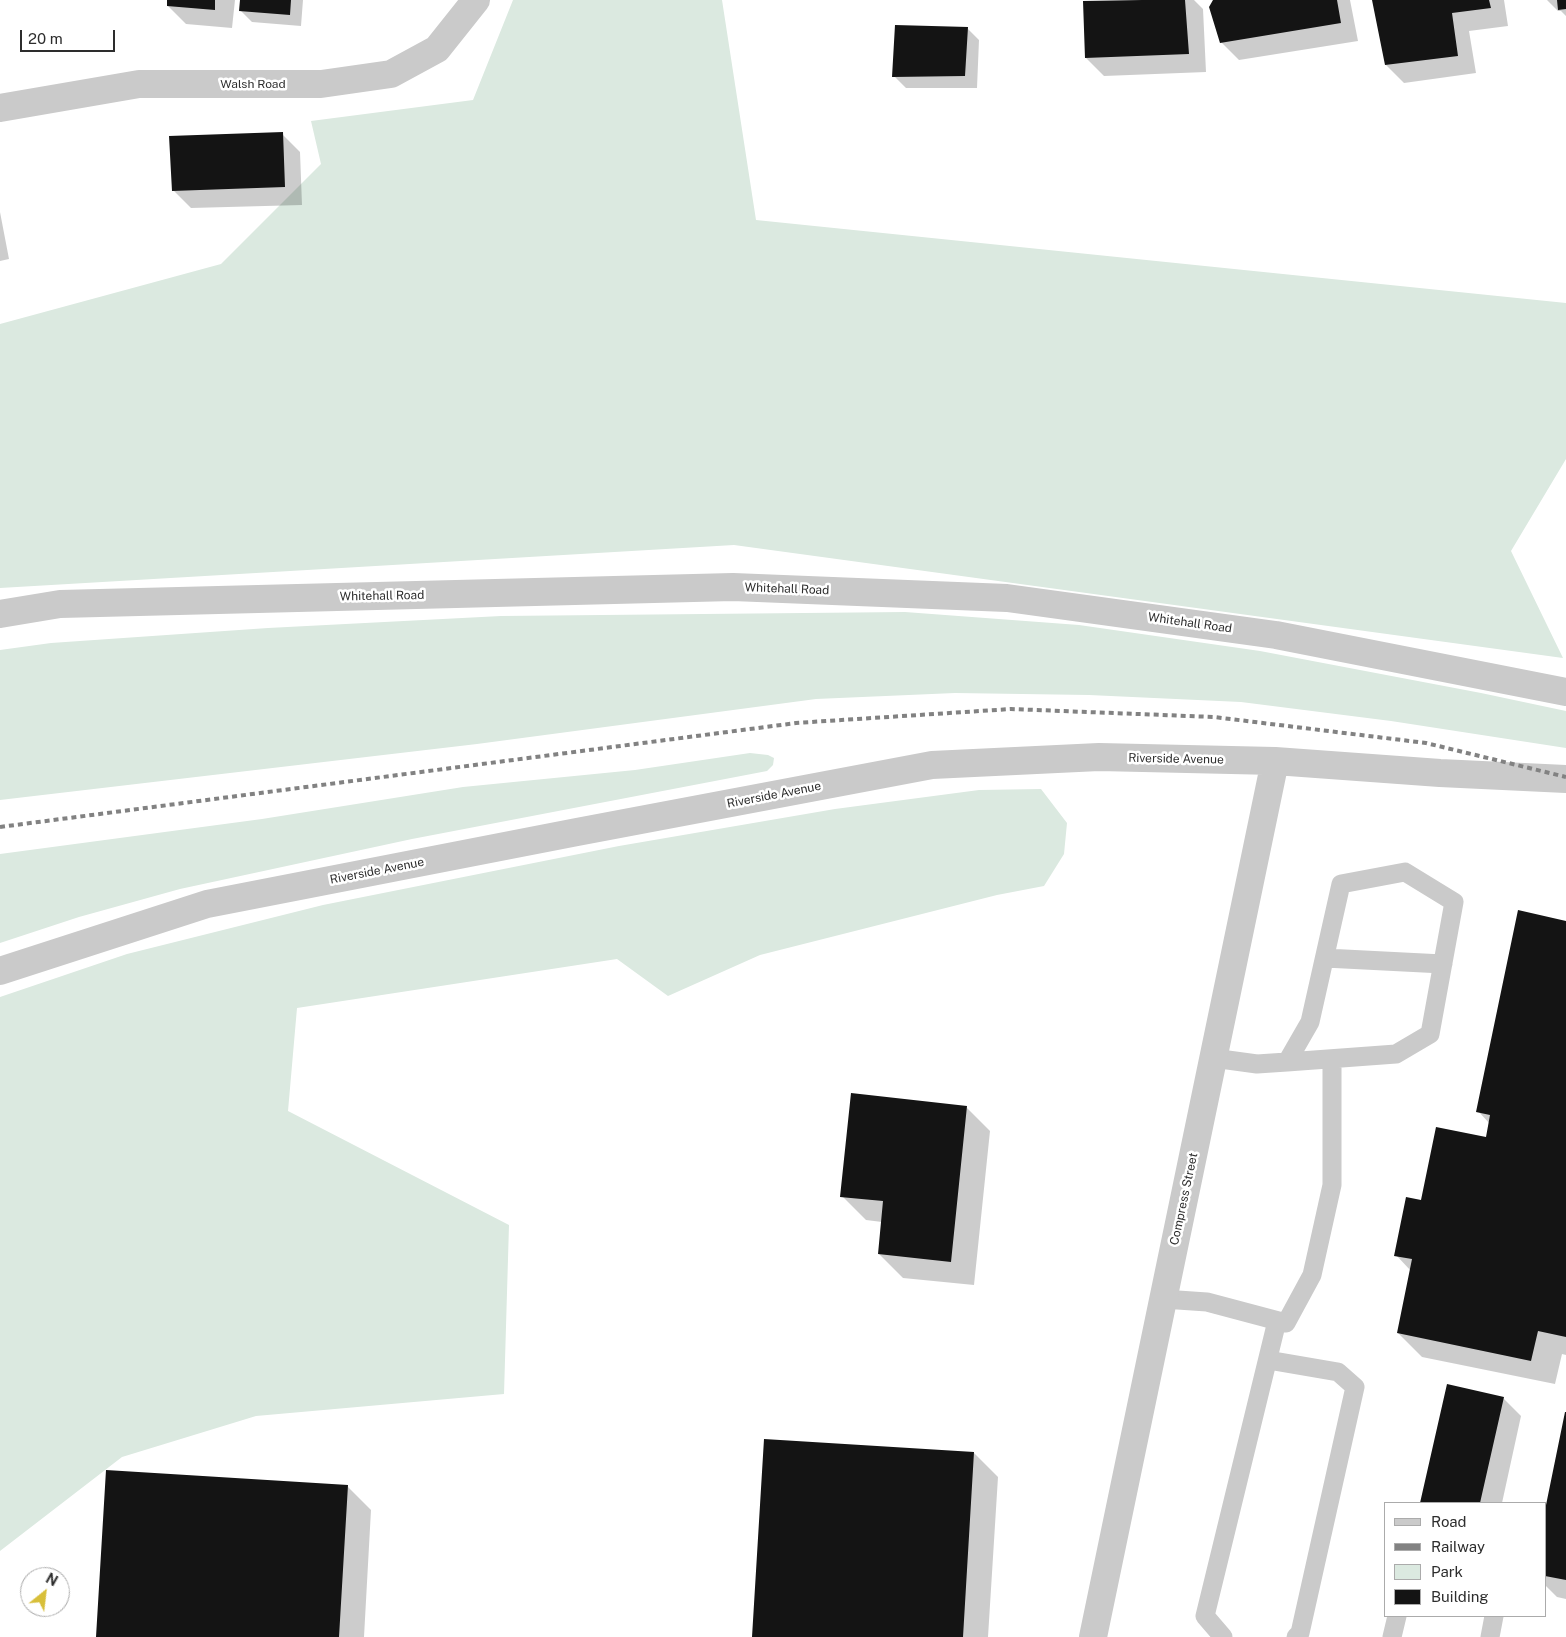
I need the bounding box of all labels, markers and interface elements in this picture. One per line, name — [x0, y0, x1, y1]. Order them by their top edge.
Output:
scale bar — [22, 20, 118, 52]
text: 20 m — [28, 30, 63, 47]
street label: Walsh Road — [220, 77, 286, 91]
street label: Whitehall Road — [744, 580, 830, 598]
street label: Whitehall Road — [340, 588, 424, 604]
street label: Whitehall Road — [1147, 610, 1233, 636]
street label: Riverside Avenue — [1128, 751, 1224, 767]
street label: Riverside Avenue — [726, 779, 822, 811]
street label: Riverside Avenue — [329, 855, 425, 887]
street label: Compress Street — [1167, 1152, 1201, 1246]
legend — [1384, 1502, 1546, 1617]
text: Road — [1431, 1513, 1467, 1530]
text: Railway — [1431, 1538, 1485, 1555]
text: Park — [1431, 1563, 1463, 1580]
north arrow — [20, 1567, 70, 1617]
text: N — [43, 1570, 60, 1589]
text: Building — [1431, 1588, 1489, 1605]

